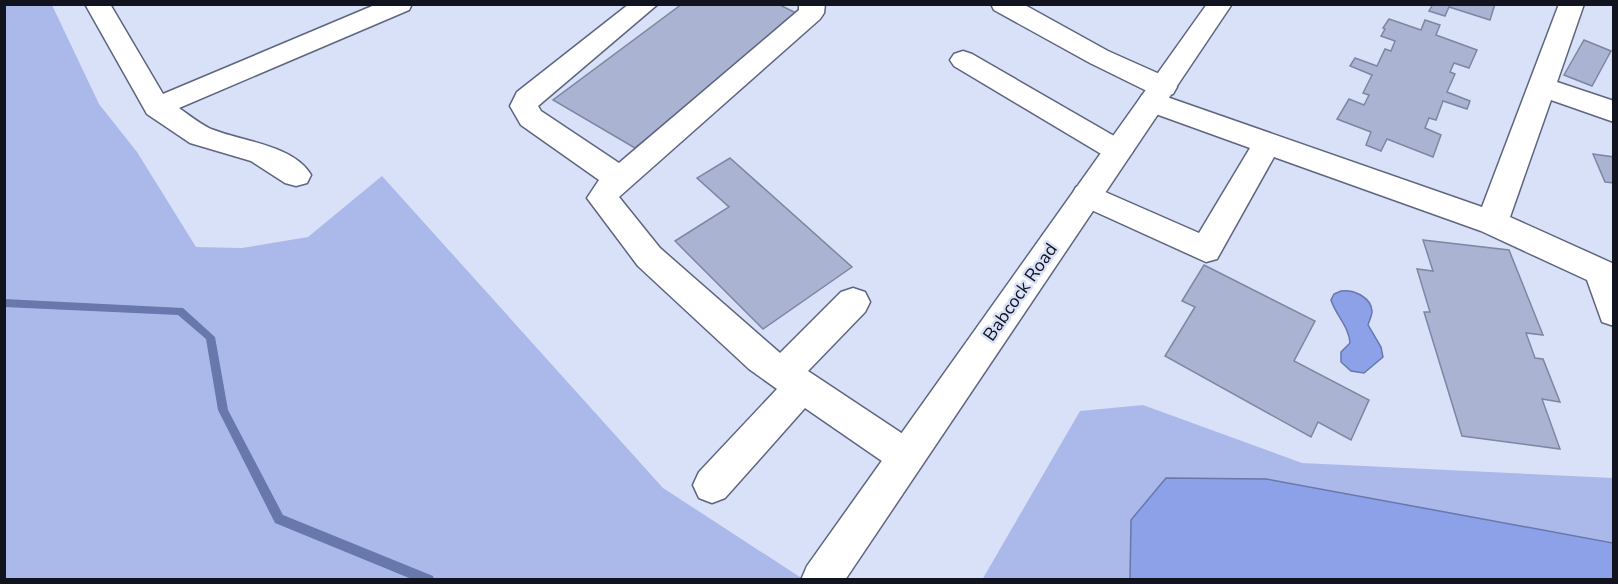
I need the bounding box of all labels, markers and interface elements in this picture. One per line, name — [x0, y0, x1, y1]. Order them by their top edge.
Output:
street label: Babcock Road — [977, 238, 1063, 346]

